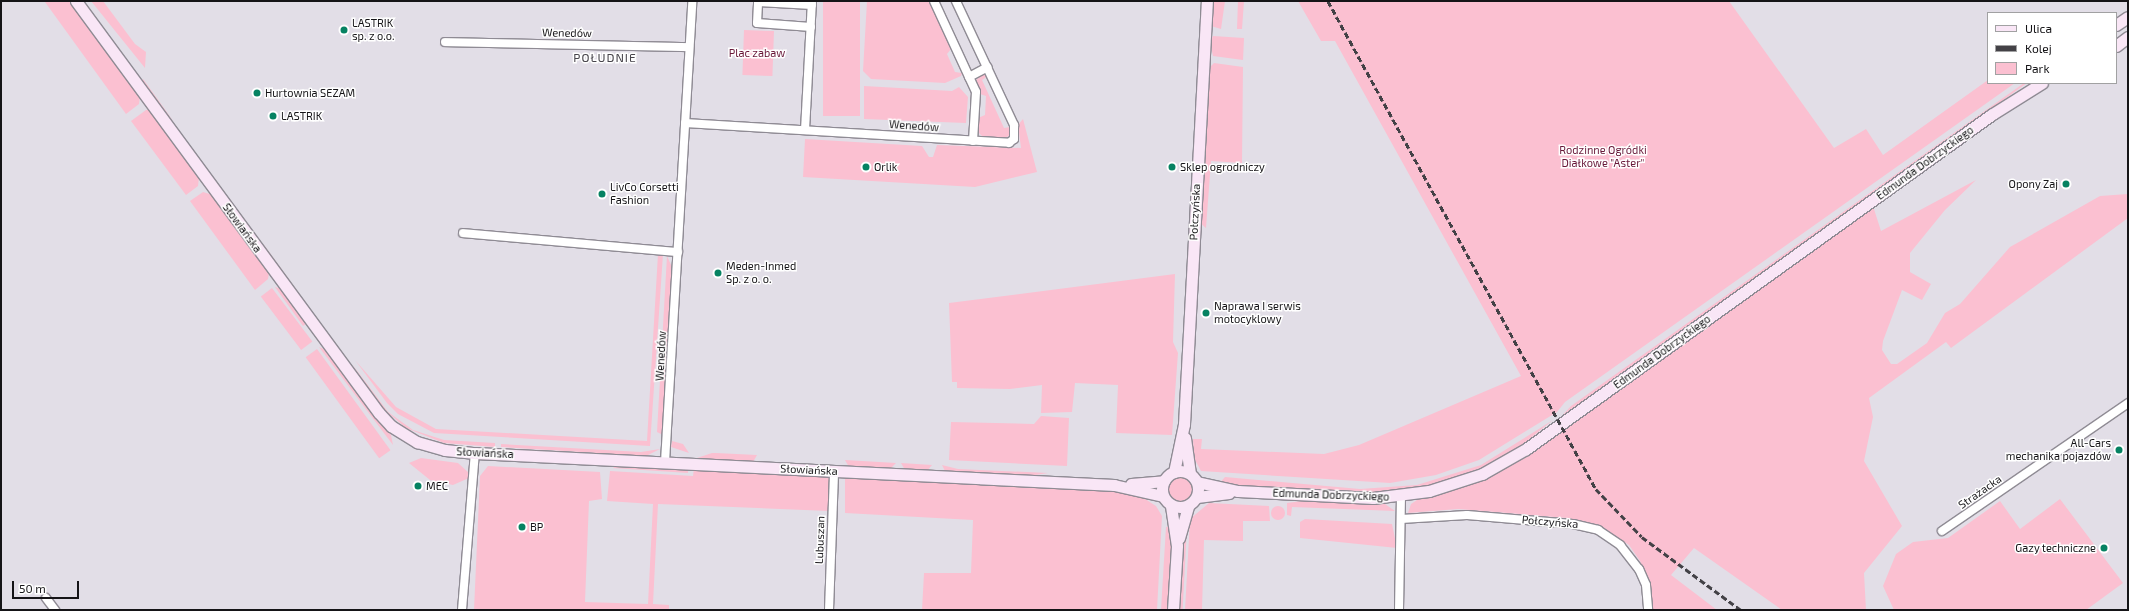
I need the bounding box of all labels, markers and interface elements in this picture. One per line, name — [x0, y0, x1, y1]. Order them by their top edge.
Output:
legend — [1987, 12, 2117, 84]
place label: LASTRIK sp. z o.o. — [352, 17, 395, 43]
text: Ulica — [2025, 21, 2052, 35]
marker: LASTRIK sp. z o.o. — [339, 25, 349, 35]
street label: Wenedów — [542, 26, 592, 40]
text: Kolej — [2025, 41, 2052, 55]
park label: Plac zabaw — [729, 46, 785, 60]
district label: POŁUDNIE — [573, 51, 637, 65]
text: Park — [2025, 61, 2050, 75]
place label: Hurtownia SEZAM — [265, 86, 355, 100]
marker: Hurtownia SEZAM — [252, 88, 262, 98]
place label: LASTRIK — [281, 109, 322, 123]
marker: LASTRIK — [268, 111, 278, 121]
street label: Wenedów — [889, 118, 939, 134]
street label: Edmunda Dobrzyckiego — [1874, 123, 1976, 203]
park label: Rodzinne Ogródki Diałkowe "Aster" — [1559, 144, 1647, 170]
place label: Orlik — [874, 160, 897, 174]
place label: Sklep ogrodniczy — [1180, 160, 1265, 174]
marker: Orlik — [861, 162, 871, 172]
marker: Sklep ogrodniczy — [1167, 162, 1177, 172]
place label: Opony Zaj — [2008, 177, 2058, 191]
marker: Opony Zaj — [2061, 179, 2071, 189]
place label: LivCo Corsetti Fashion — [610, 181, 679, 207]
street label: Połczyńska — [1187, 183, 1203, 241]
marker: LivCo Corsetti Fashion — [597, 189, 607, 199]
street label: Słowiańska — [220, 201, 264, 255]
place label: Meden-Inmed Sp. z o. o. — [726, 260, 796, 286]
marker: Meden-Inmed Sp. z o. o. — [713, 268, 723, 278]
place label: Naprawa I serwis motocyklowy — [1214, 300, 1301, 326]
marker: Naprawa I serwis motocyklowy — [1201, 308, 1211, 318]
street label: Edmunda Dobrzyckiego — [1611, 312, 1713, 392]
street label: Wenedów — [653, 331, 669, 381]
place label: All-Cars mechanika pojazdów — [2006, 437, 2111, 463]
street label: Słowiańska — [456, 445, 514, 461]
marker: All-Cars mechanika pojazdów — [2114, 445, 2124, 455]
street label: Słowiańska — [780, 462, 838, 478]
street label: Strażacka — [1956, 472, 2004, 512]
place label: MEC — [426, 479, 448, 493]
marker: MEC — [413, 481, 423, 491]
street label: Edmunda Dobrzyckiego — [1272, 486, 1390, 504]
street label: Połczyńska — [1521, 513, 1579, 531]
street label: Lubuszan — [813, 516, 827, 564]
place label: BP — [530, 520, 543, 534]
marker: BP — [517, 522, 527, 532]
place label: Gazy techniczne — [2015, 541, 2096, 555]
marker: Gazy techniczne — [2099, 543, 2109, 553]
scale bar — [14, 573, 81, 599]
text: 50 m — [19, 581, 46, 595]

